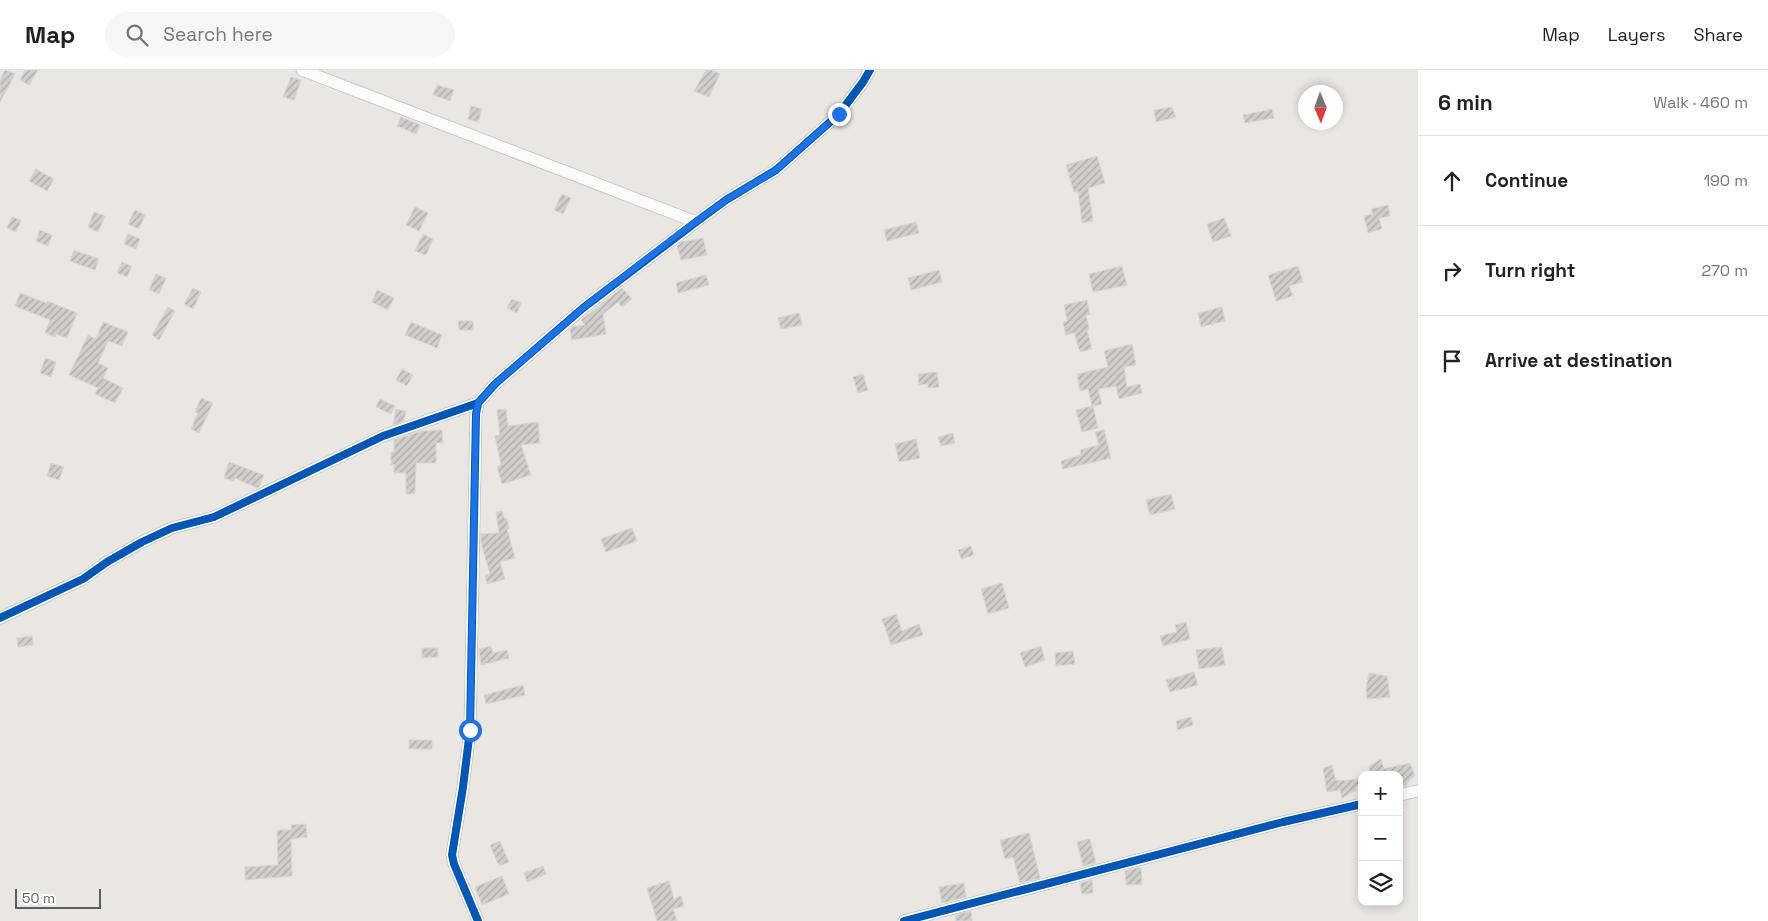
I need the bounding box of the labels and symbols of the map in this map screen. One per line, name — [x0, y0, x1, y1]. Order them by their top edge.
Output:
north arrow — [1298, 85, 1343, 130]
route end — [828, 103, 851, 126]
route start — [459, 719, 482, 742]
scale bar — [15, 886, 101, 909]

